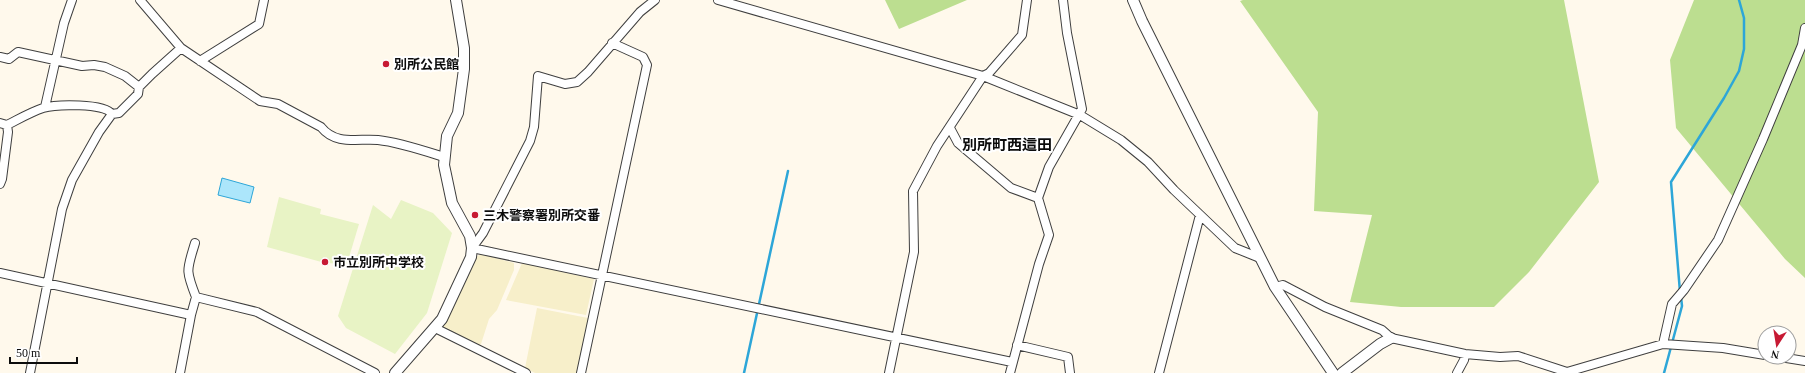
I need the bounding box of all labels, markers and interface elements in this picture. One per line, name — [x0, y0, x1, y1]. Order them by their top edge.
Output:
place label: 別所公民館 — [394, 57, 459, 72]
marker: 別所公民館 — [381, 59, 391, 69]
district label: 別所町西這田 — [962, 137, 1052, 153]
place label: 三木警察署別所交番 — [483, 208, 600, 223]
marker: 三木警察署別所交番 — [470, 210, 480, 220]
place label: 市立別所中学校 — [333, 255, 424, 270]
marker: 市立別所中学校 — [320, 257, 330, 267]
north arrow — [1757, 325, 1797, 365]
scale bar — [10, 339, 77, 365]
text: 50 m — [16, 346, 41, 360]
text: N — [1770, 348, 1780, 361]

